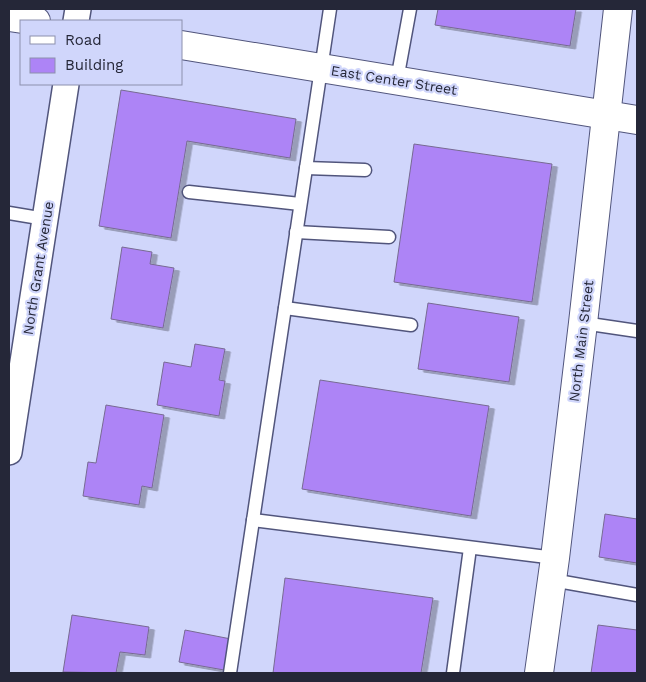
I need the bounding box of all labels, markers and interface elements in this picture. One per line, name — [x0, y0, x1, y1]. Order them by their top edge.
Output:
legend — [20, 20, 182, 85]
text: Road — [65, 31, 102, 49]
text: Building — [65, 56, 123, 74]
street label: East Center Street — [330, 62, 458, 98]
street label: North Grant Avenue — [20, 200, 56, 336]
street label: North Main Street — [566, 279, 596, 403]

